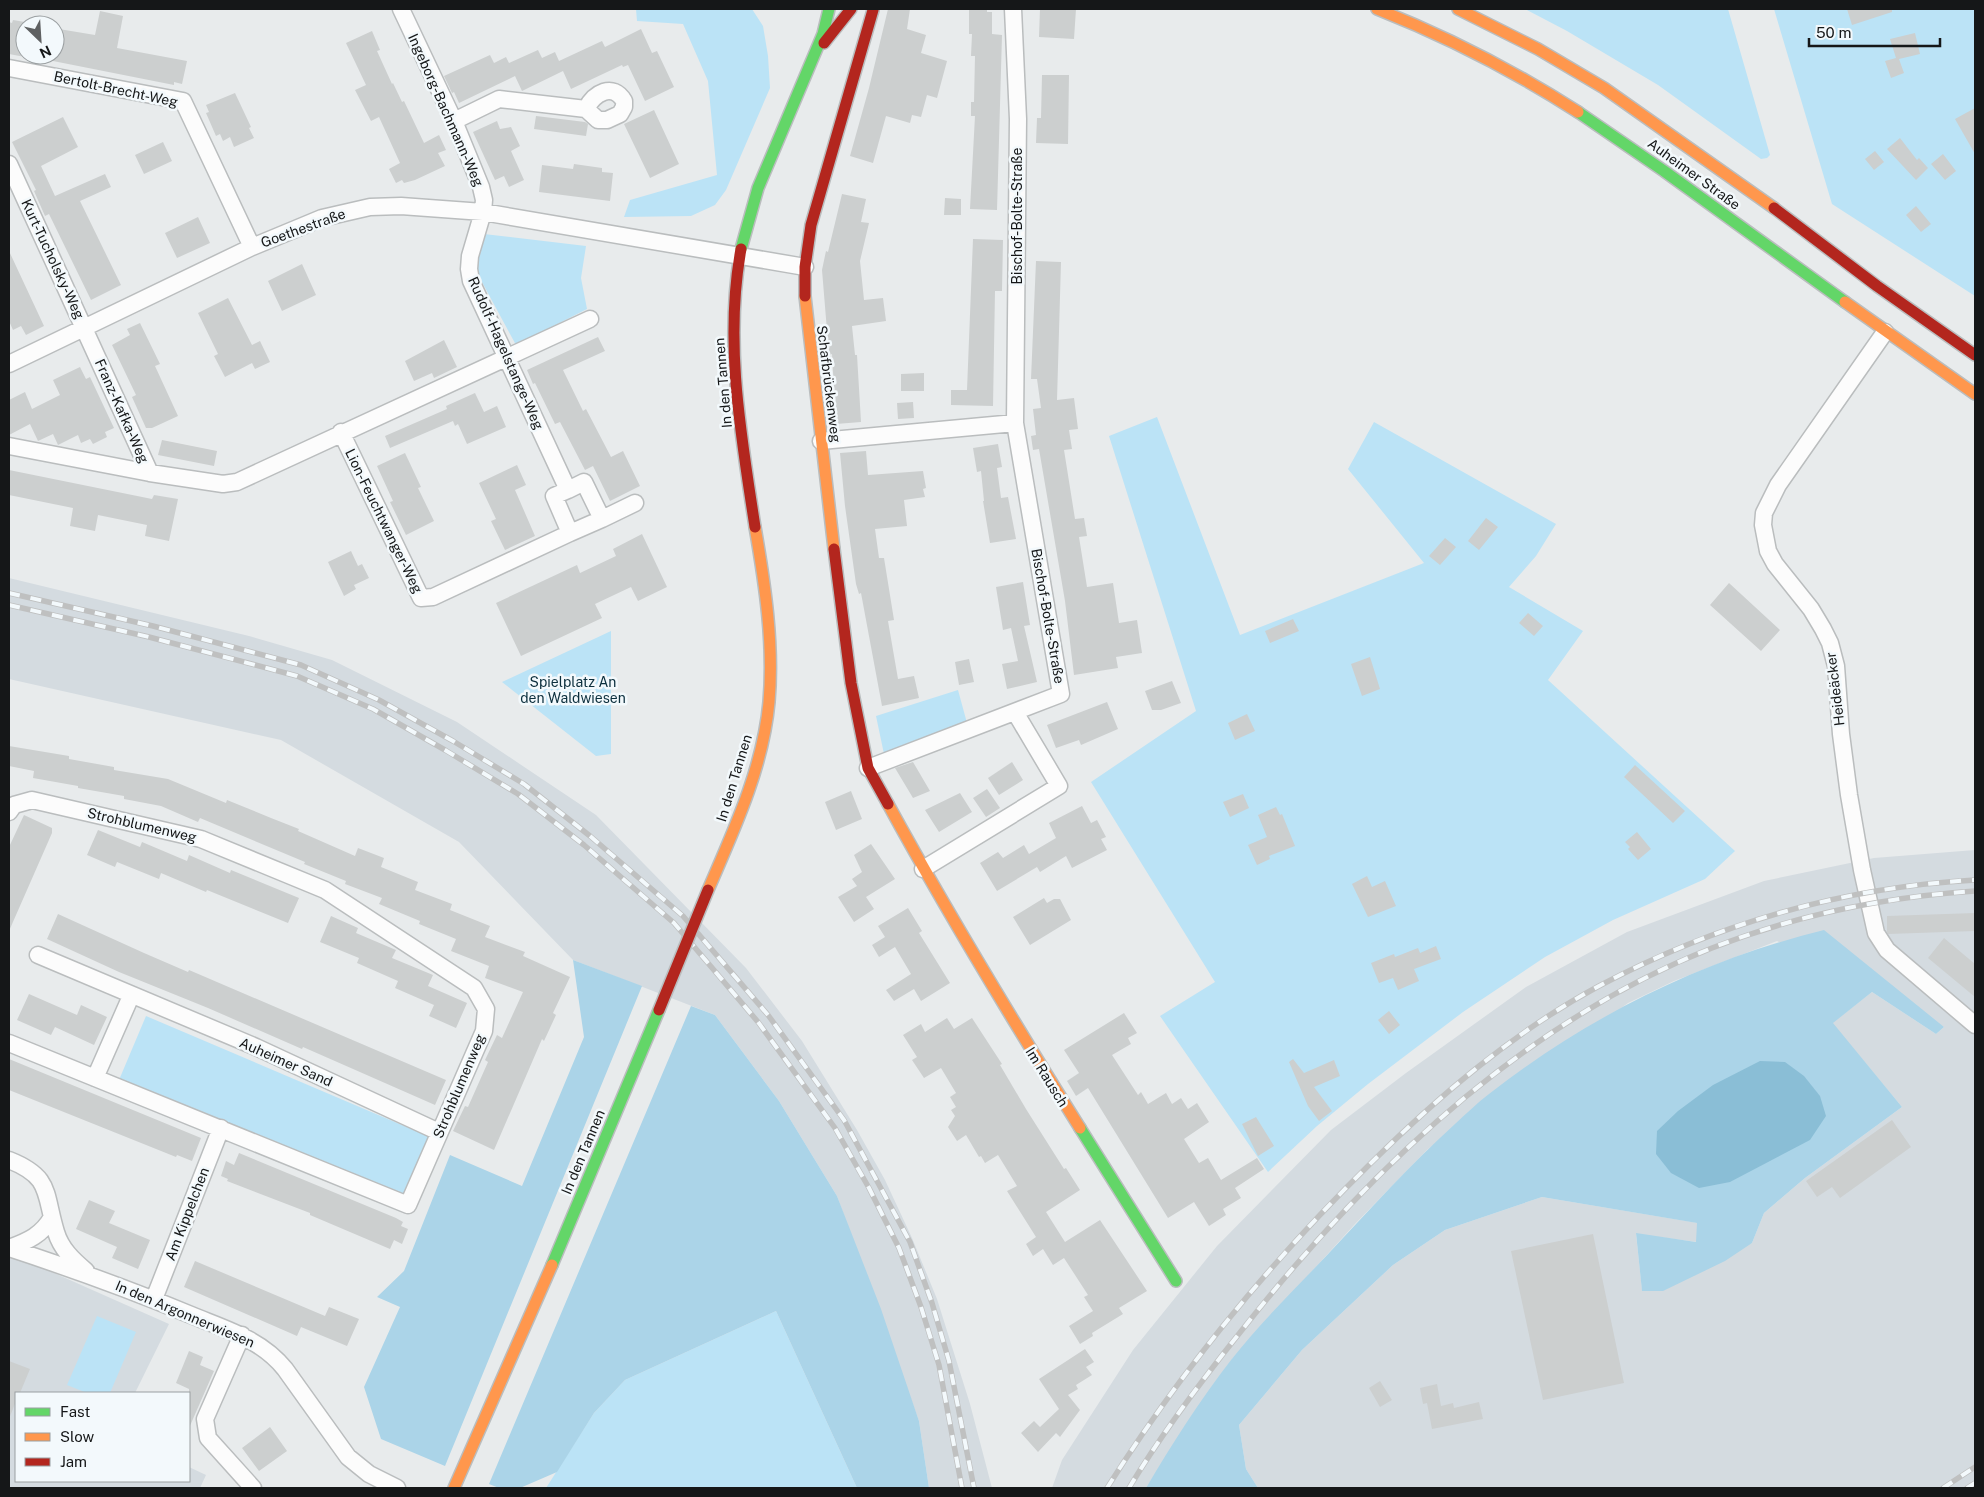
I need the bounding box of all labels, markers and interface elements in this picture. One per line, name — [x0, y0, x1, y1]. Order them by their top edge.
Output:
north arrow — [15, 15, 65, 65]
scale bar — [1809, 15, 1940, 47]
text: 50 m — [1816, 24, 1851, 41]
street label: Ingeborg-Bachmann-Weg — [405, 31, 487, 189]
text: N — [37, 42, 54, 61]
street label: Bertolt-Brecht-Weg — [52, 68, 180, 110]
street label: Auheimer Straße — [1645, 135, 1743, 213]
street label: Bischof-Bolte-Straße — [1009, 147, 1025, 284]
street label: Kurt-Tucholsky-Weg — [18, 197, 88, 322]
street label: Goethestraße — [259, 205, 347, 251]
street label: Rudolf-Hagelstange-Weg — [465, 274, 547, 432]
street label: Schafbrückenweg — [814, 324, 844, 444]
street label: In den Tannen — [711, 337, 735, 429]
street label: Franz-Kafka-Weg — [92, 356, 152, 466]
street label: Lion-Feuchtwanger-Weg — [342, 446, 426, 596]
street label: Bischof-Bolte-Straße — [1028, 547, 1068, 685]
street label: Heideäcker — [1823, 651, 1847, 727]
park label: Spielplatz An den Waldwiesen — [520, 674, 626, 706]
street label: In den Tannen — [713, 732, 755, 824]
street label: Strohblumenweg — [86, 805, 199, 845]
street label: Strohblumenweg — [430, 1031, 488, 1141]
street label: Auheimer Sand — [237, 1034, 335, 1090]
street label: Im Rausch — [1022, 1044, 1072, 1110]
street label: In den Tannen — [558, 1107, 608, 1197]
street label: Am Kippelchen — [162, 1165, 212, 1263]
street label: In den Argonnerwiesen — [113, 1277, 257, 1351]
legend — [15, 1392, 190, 1482]
text: Fast — [60, 1403, 90, 1420]
text: Slow — [60, 1428, 95, 1445]
text: Jam — [60, 1453, 87, 1470]

